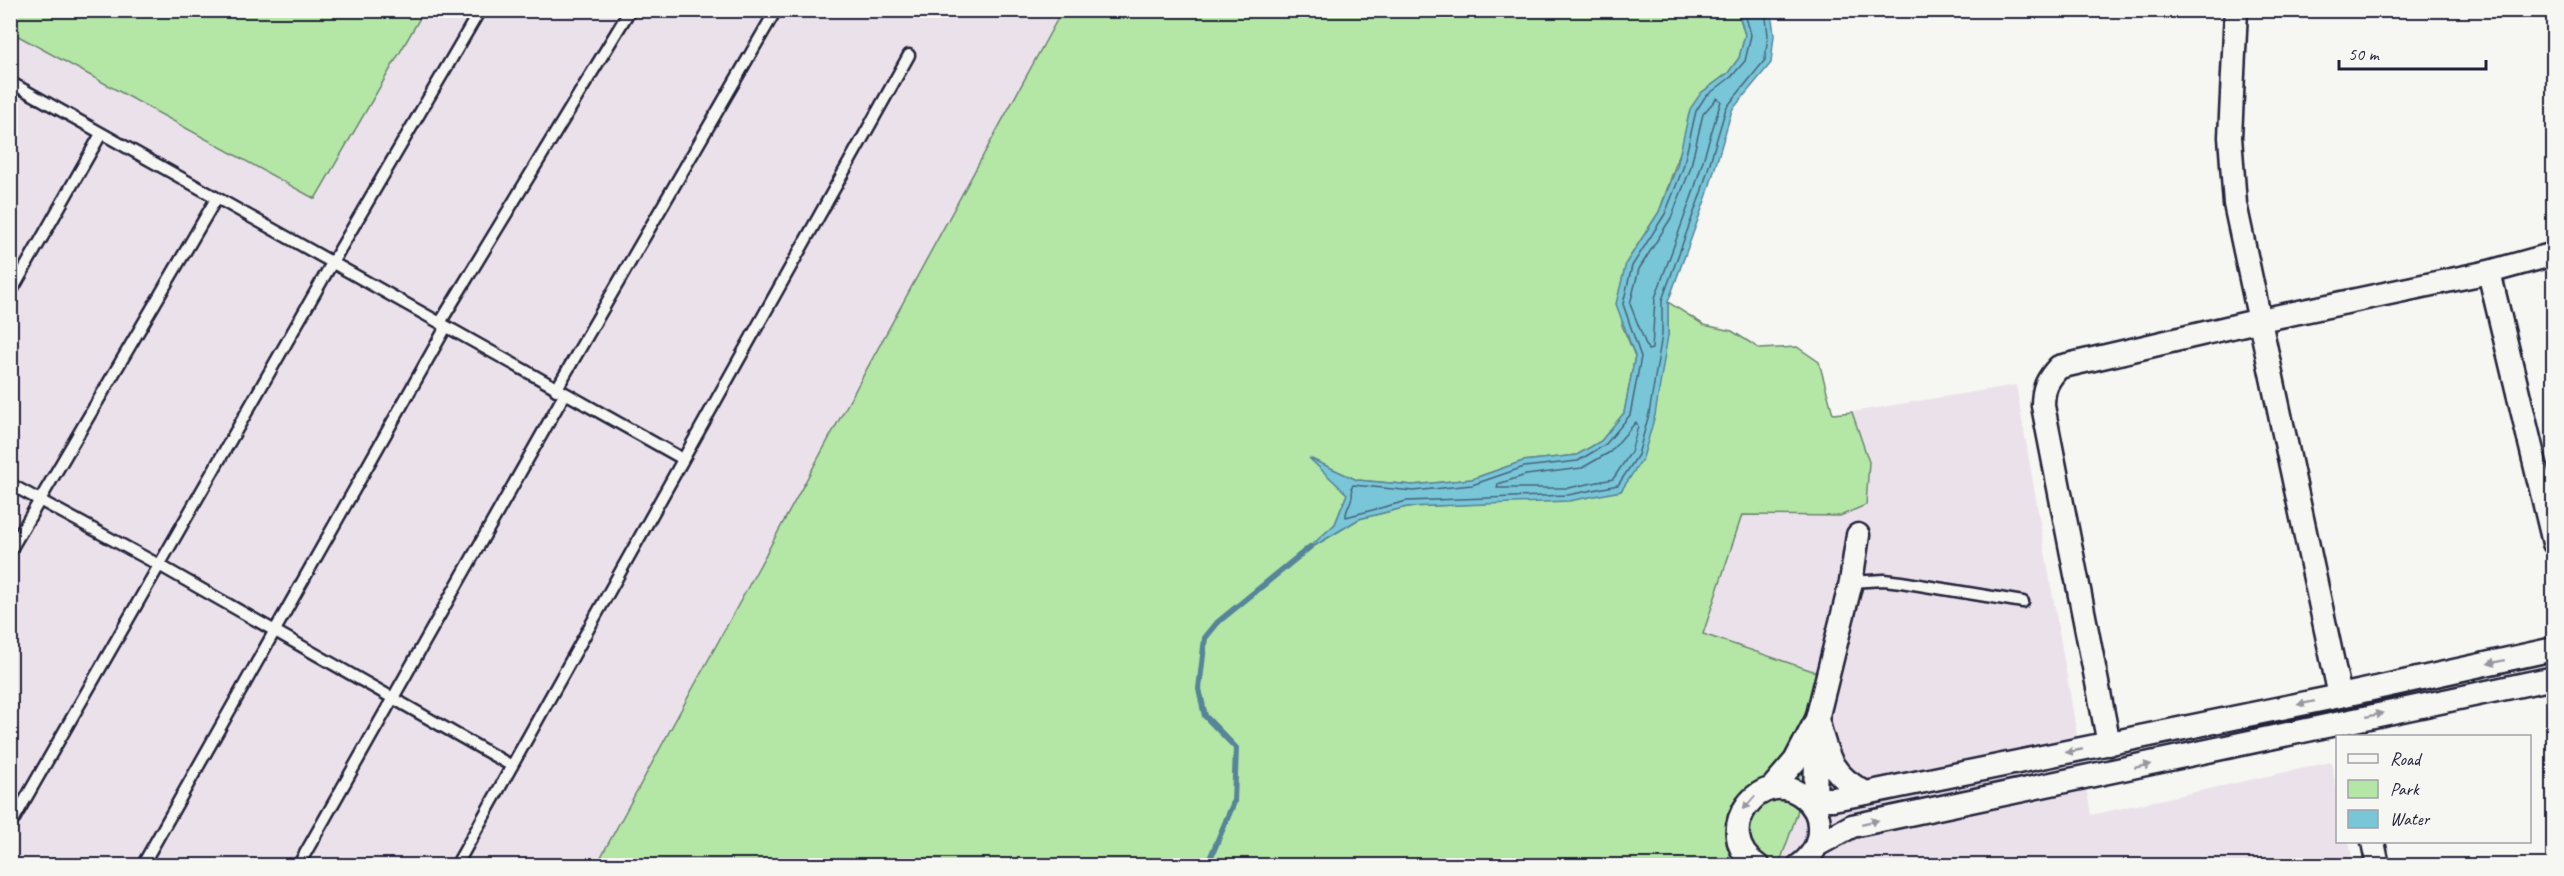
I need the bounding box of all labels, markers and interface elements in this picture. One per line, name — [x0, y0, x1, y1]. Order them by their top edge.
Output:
scale bar — [2339, 33, 2486, 71]
text: 50 m — [2348, 43, 2381, 65]
one-way arrow — [2487, 658, 2506, 667]
one-way arrow — [2296, 699, 2315, 708]
one-way arrow — [2365, 710, 2384, 720]
legend — [2336, 735, 2531, 843]
one-way arrow — [2064, 747, 2083, 756]
text: Road — [2390, 748, 2423, 770]
one-way arrow — [2134, 761, 2153, 770]
text: Park — [2390, 778, 2420, 800]
one-way arrow — [1742, 796, 1756, 811]
text: Water — [2390, 808, 2431, 830]
one-way arrow — [1861, 817, 1879, 827]

